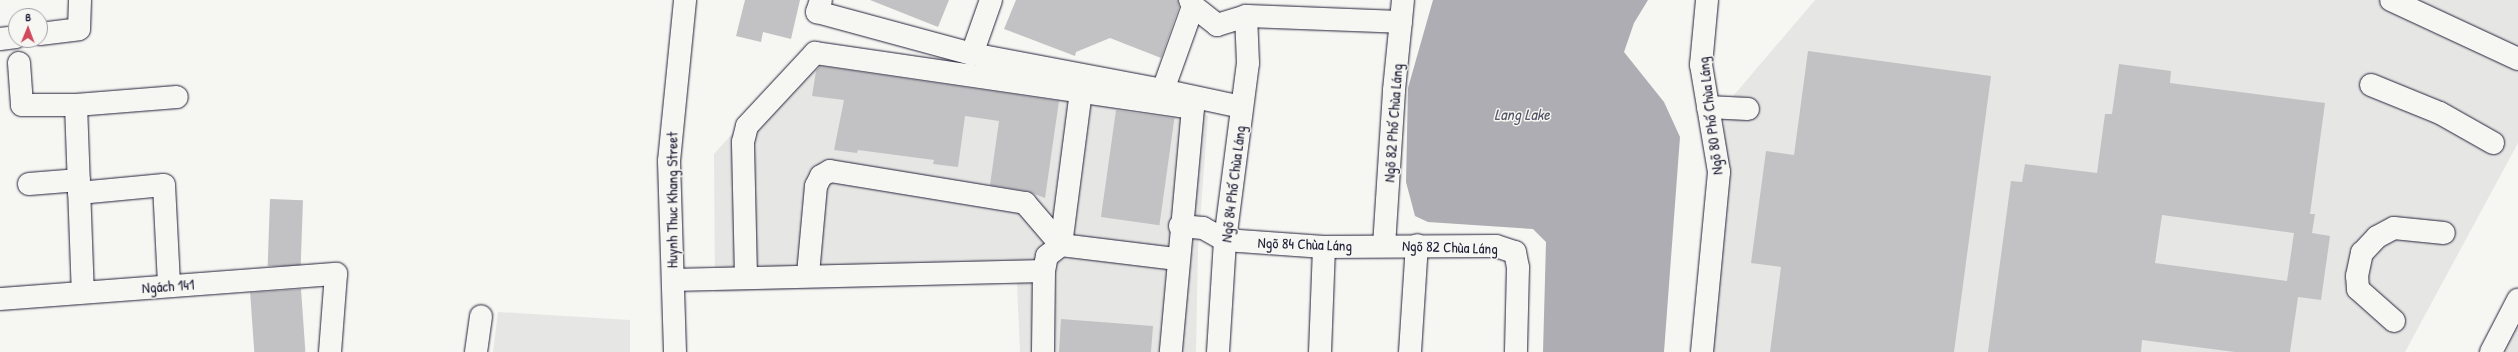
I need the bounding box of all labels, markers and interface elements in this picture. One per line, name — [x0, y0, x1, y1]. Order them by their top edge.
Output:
north arrow — [8, 8, 48, 48]
text: B — [25, 10, 31, 24]
street label: Ngõ 80 Phố Chùa Láng — [1694, 56, 1726, 176]
street label: Ngõ 82 Phố Chùa Láng — [1380, 63, 1406, 183]
water label: Lang Lake — [1494, 104, 1550, 124]
street label: Ngõ 84 Phố Chùa Láng — [1217, 125, 1249, 243]
street label: Huynh Thuc Khang Street — [663, 132, 681, 268]
street label: Ngõ 84 Chùa Láng — [1257, 233, 1353, 255]
street label: Ngõ 82 Chùa Láng — [1402, 236, 1498, 258]
street label: Ngách 141 — [141, 275, 195, 297]

